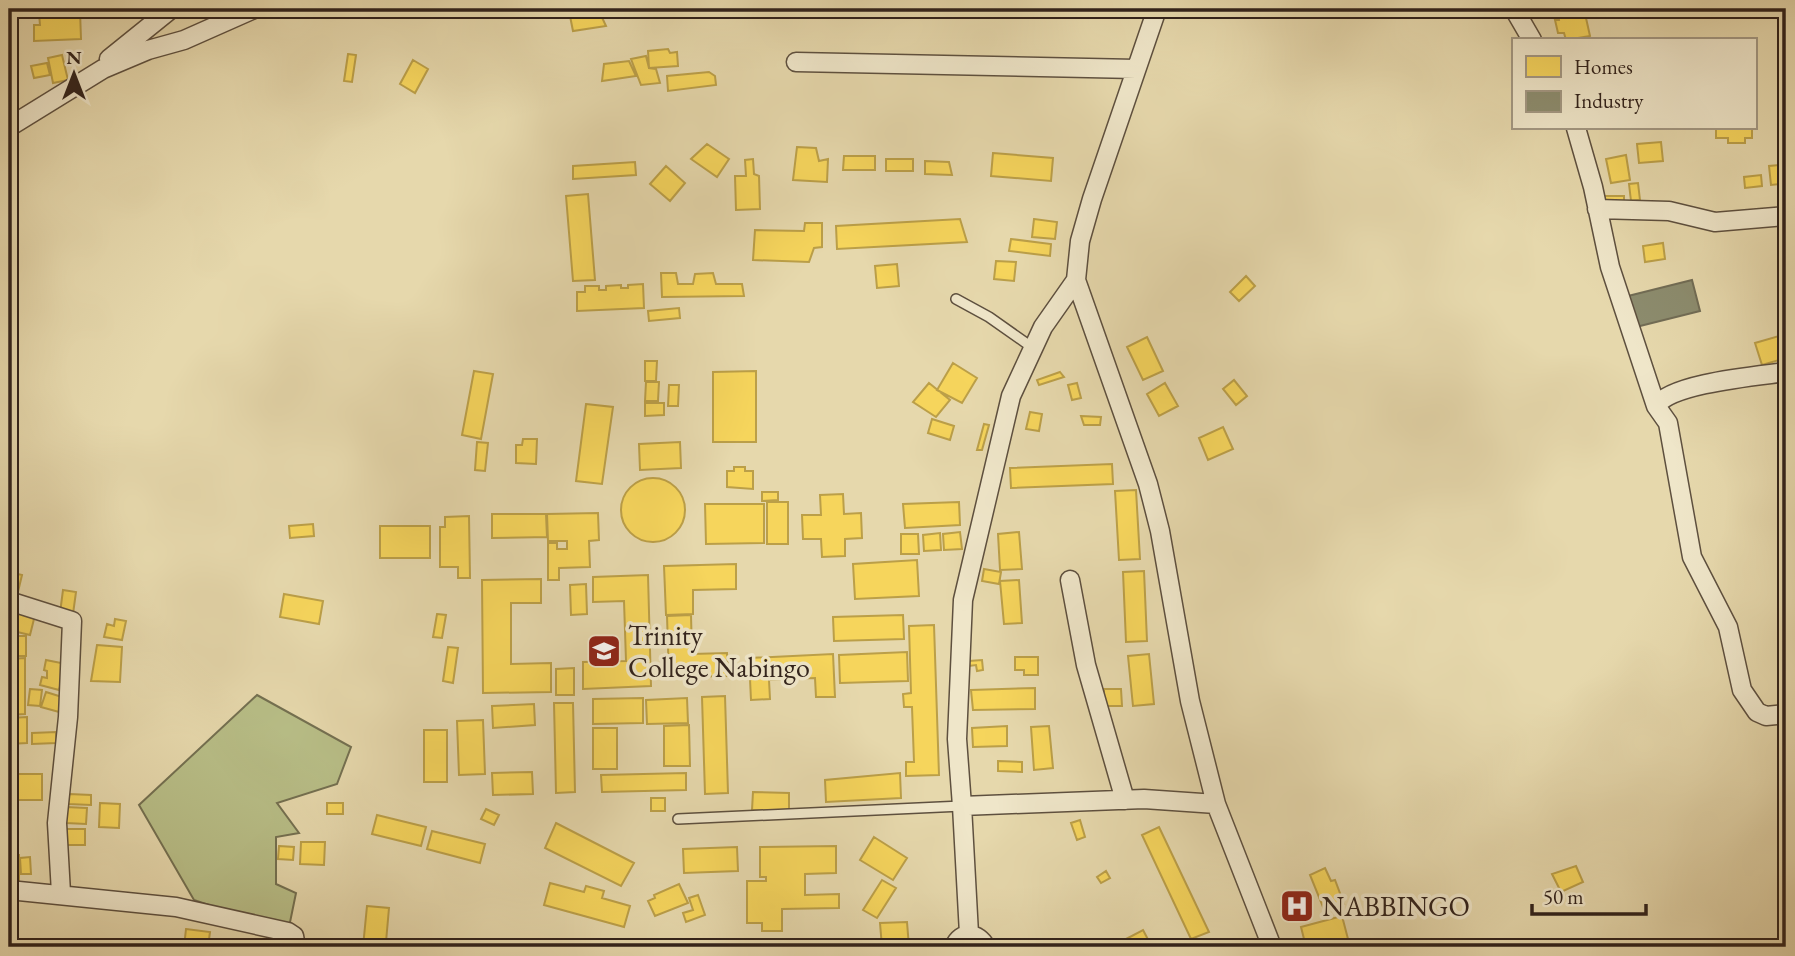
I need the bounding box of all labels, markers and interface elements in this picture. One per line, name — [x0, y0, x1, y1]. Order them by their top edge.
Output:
north arrow — [38, 38, 108, 108]
legend — [1512, 38, 1756, 130]
text: N — [66, 45, 82, 70]
text: Homes — [1574, 53, 1633, 80]
text: Industry — [1574, 87, 1644, 114]
place label: Trinity College Nabingo — [628, 617, 810, 685]
school or university icon: Trinity College Nabingo — [585, 632, 623, 670]
scale bar — [1532, 872, 1646, 916]
text: 50 m — [1543, 883, 1584, 910]
hospital icon: NABBINGO — [1278, 887, 1316, 925]
place label: NABBINGO — [1322, 888, 1470, 924]

